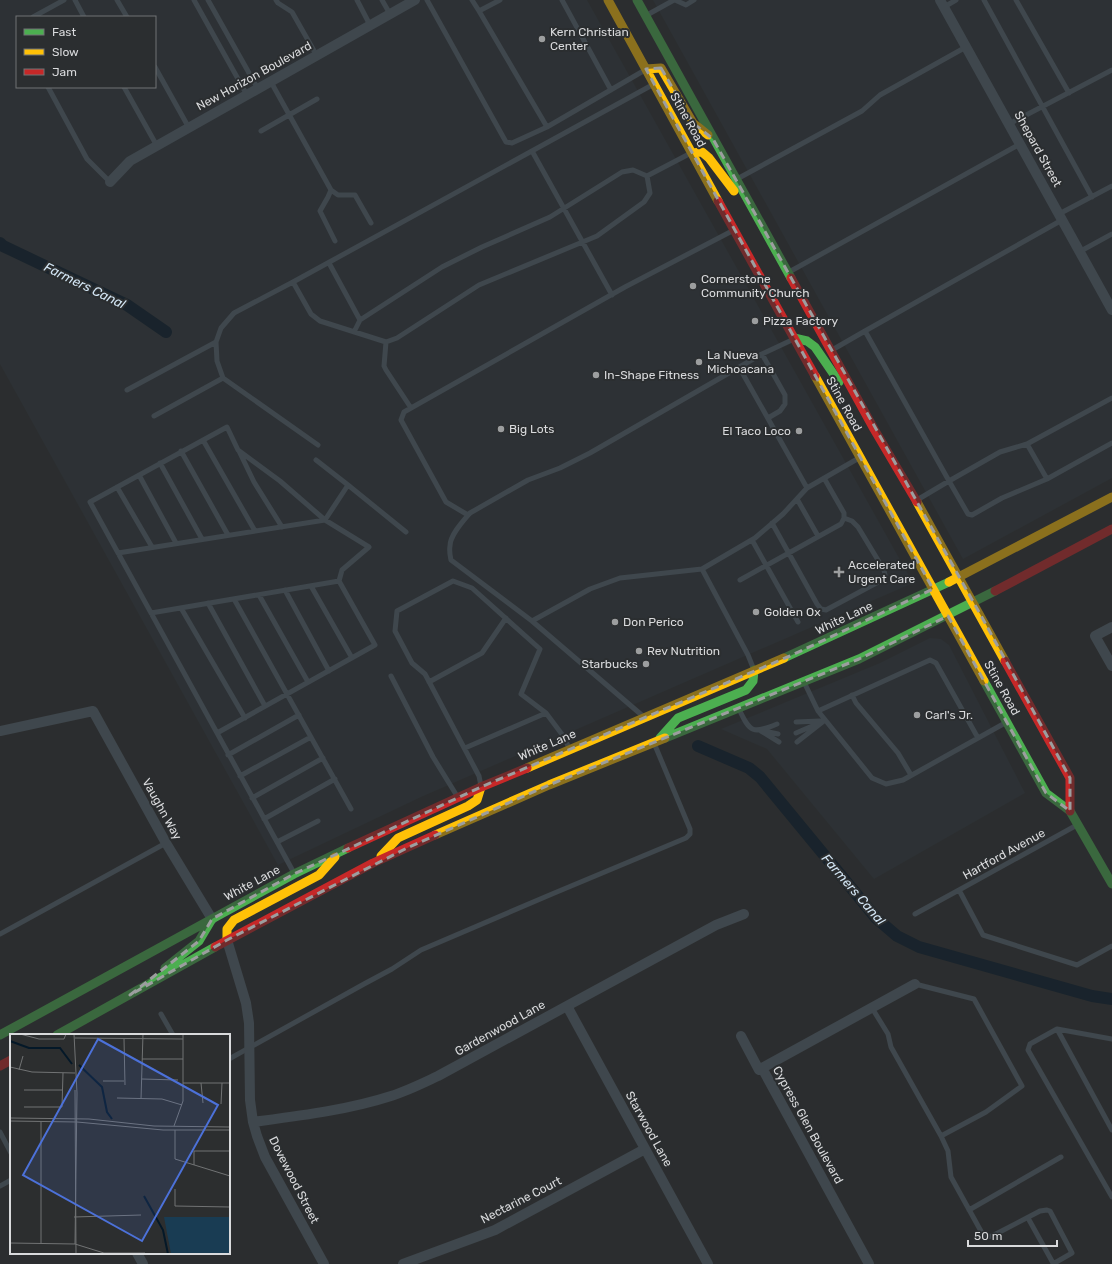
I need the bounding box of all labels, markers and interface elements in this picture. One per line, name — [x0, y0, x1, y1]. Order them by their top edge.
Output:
legend — [16, 16, 156, 88]
text: Fast — [52, 25, 76, 39]
place label: Kern Christian Center — [550, 25, 629, 53]
marker: Kern Christian Center — [537, 34, 547, 44]
street label: New Horizon Boulevard — [194, 39, 314, 113]
text: Slow — [52, 45, 79, 59]
text: Jam — [52, 65, 77, 79]
street label: Stine Road — [667, 90, 709, 150]
street label: Shepard Street — [1011, 109, 1065, 190]
water label: Farmers Canal — [42, 259, 129, 312]
place label: Cornerstone Community Church — [701, 272, 809, 300]
marker: Cornerstone Community Church — [688, 281, 698, 291]
place label: Pizza Factory — [763, 314, 838, 328]
marker: Pizza Factory — [750, 316, 760, 326]
place label: La Nueva Michoacana — [707, 348, 774, 376]
marker: La Nueva Michoacana — [694, 357, 704, 367]
place label: In-Shape Fitness — [604, 368, 699, 382]
marker: In-Shape Fitness — [591, 370, 601, 380]
street label: Stine Road — [823, 374, 865, 434]
place label: Big Lots — [509, 422, 554, 436]
marker: Big Lots — [496, 424, 506, 434]
place label: El Taco Loco — [722, 424, 791, 438]
marker: El Taco Loco — [794, 426, 804, 436]
place label: Accelerated Urgent Care — [848, 558, 916, 586]
marker: Accelerated Urgent Care — [833, 566, 845, 578]
street label: White Lane — [813, 599, 875, 637]
place label: Golden Ox — [764, 605, 821, 619]
marker: Golden Ox — [751, 607, 761, 617]
place label: Don Perico — [623, 615, 684, 629]
marker: Don Perico — [610, 617, 620, 627]
place label: Rev Nutrition — [647, 644, 720, 658]
marker: Rev Nutrition — [634, 646, 644, 656]
place label: Starbucks — [581, 657, 638, 671]
street label: Stine Road — [981, 658, 1023, 718]
marker: Starbucks — [641, 659, 651, 669]
place label: Carl's Jr. — [925, 708, 973, 722]
marker: Carl's Jr. — [912, 710, 922, 720]
street label: White Lane — [516, 726, 578, 763]
street label: Vaughn Way — [139, 776, 185, 842]
street label: Hartford Avenue — [960, 825, 1048, 882]
water label: Farmers Canal — [819, 851, 889, 928]
street label: White Lane — [222, 862, 283, 904]
street label: Gardenwood Lane — [452, 997, 548, 1059]
inset map — [10, 1034, 230, 1254]
street label: Cypress Glen Boulevard — [770, 1064, 846, 1186]
street label: Starwood Lane — [623, 1089, 676, 1169]
street label: Dovewood Street — [266, 1134, 322, 1226]
street label: Nectarine Court — [478, 1173, 564, 1226]
scale bar — [968, 1222, 1057, 1248]
text: 50 m — [974, 1229, 1002, 1243]

